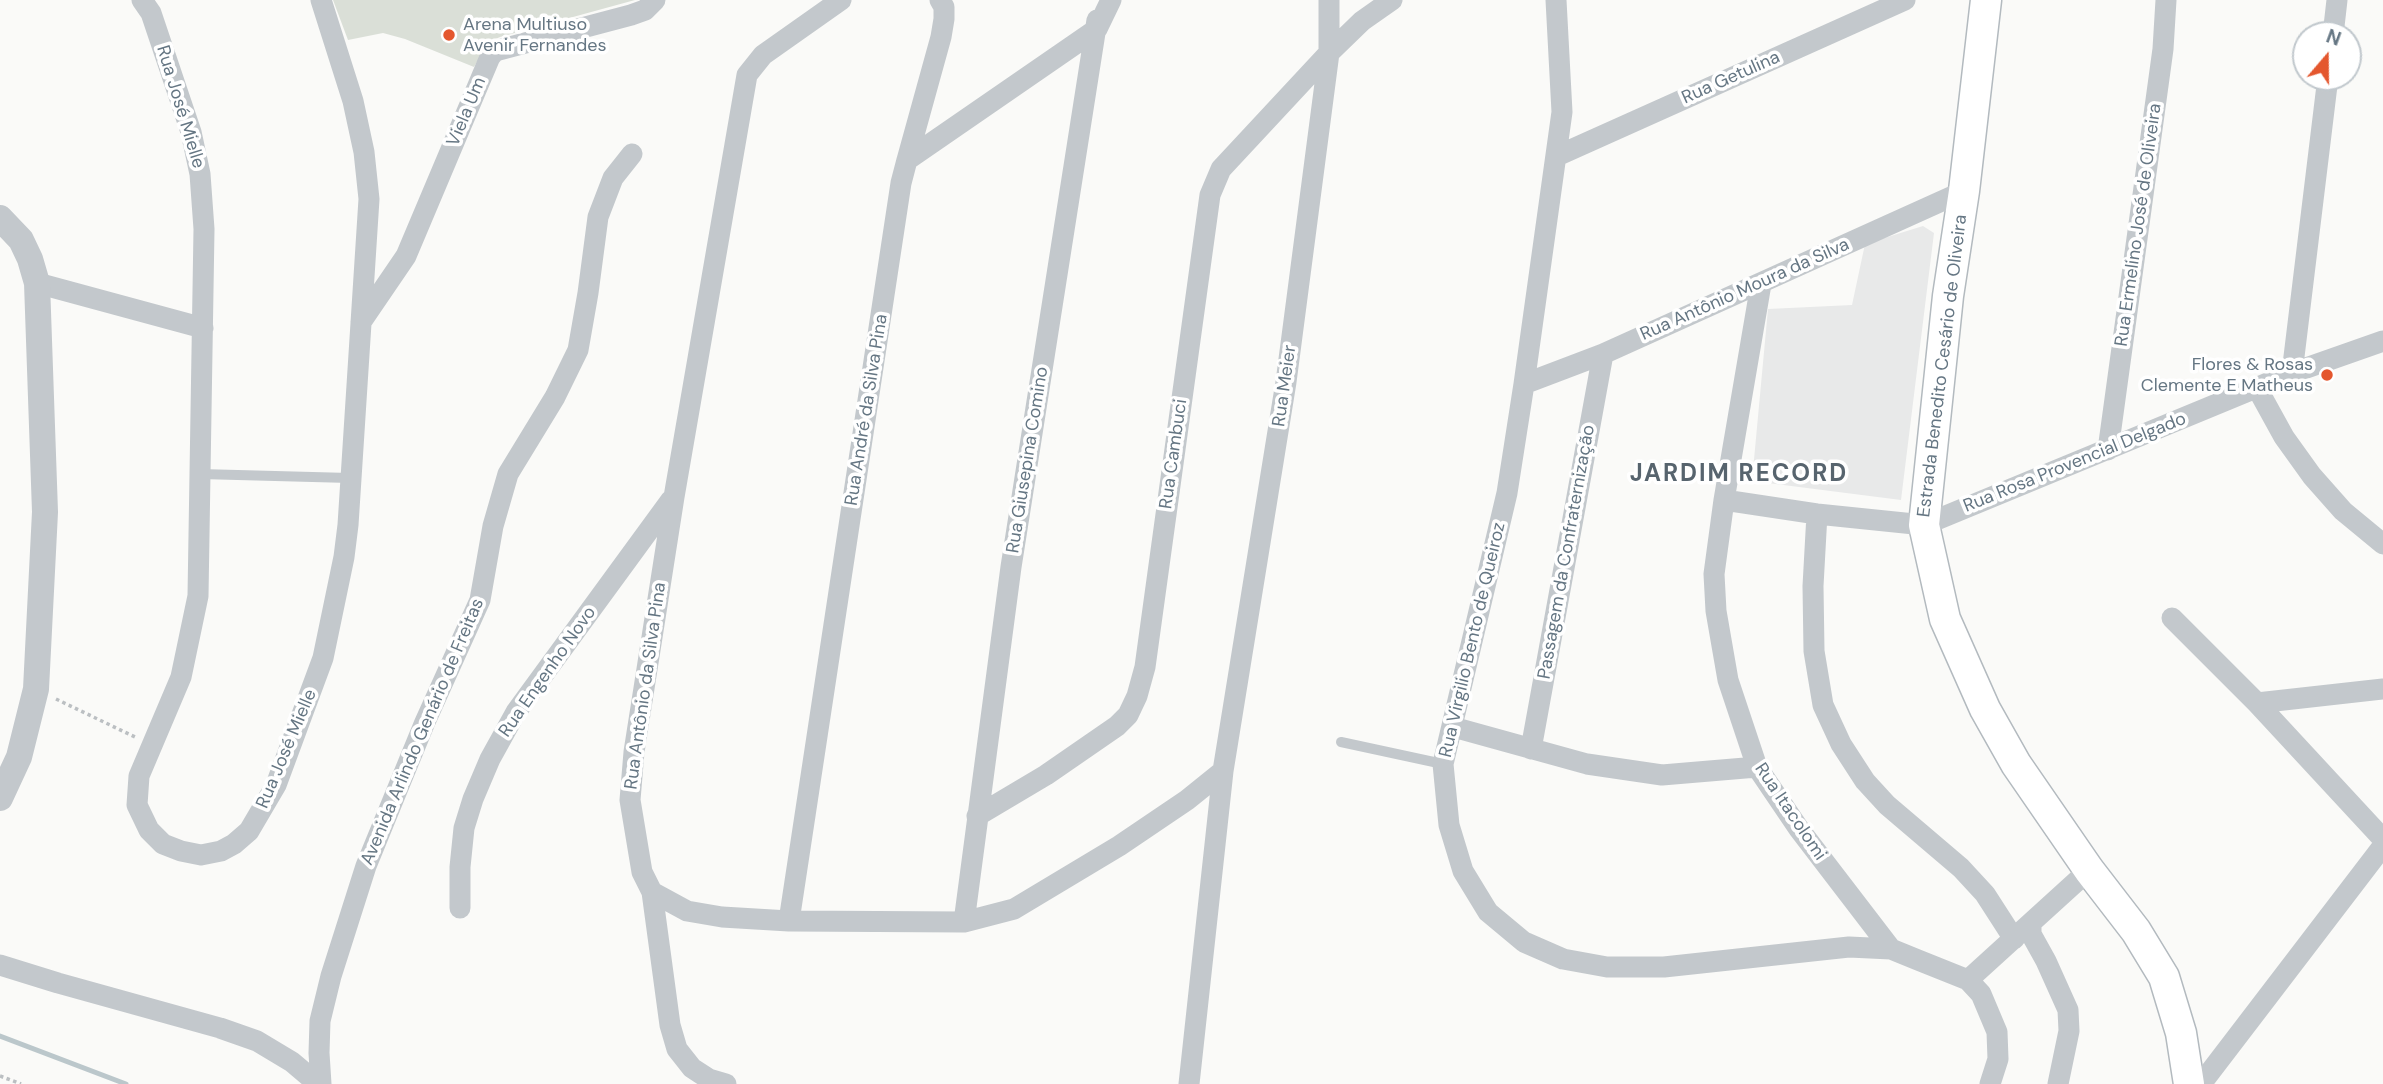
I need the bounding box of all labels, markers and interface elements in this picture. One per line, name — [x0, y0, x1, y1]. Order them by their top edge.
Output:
place label: Arena Multiuso Avenir Fernandes — [463, 14, 607, 56]
north arrow — [2292, 21, 2362, 91]
text: N — [2323, 24, 2344, 52]
marker: Arena Multiuso Avenir Fernandes — [441, 27, 457, 43]
street label: Rua José Mielle — [151, 43, 209, 171]
street label: Rua Getulina — [1679, 47, 1783, 109]
street label: Viela Um — [443, 74, 491, 150]
street label: Rua Ermelino José de Oliveira — [2111, 102, 2167, 348]
street label: Estrada Benedito Cesário de Oliveira — [1914, 213, 1972, 519]
street label: Rua Antônio Moura da Silva — [1637, 234, 1853, 346]
street label: Rua André da Silva Pina — [841, 313, 893, 507]
street label: Rua Meier — [1269, 344, 1301, 428]
place label: Flores & Rosas Clemente E Matheus — [2141, 354, 2313, 396]
street label: Rua Giusepina Comino — [1003, 365, 1053, 555]
marker: Flores & Rosas Clemente E Matheus — [2319, 367, 2335, 383]
street label: Rua Cambuci — [1156, 398, 1192, 510]
street label: Rua Rosa Provencial Delgado — [1961, 408, 2189, 518]
street label: Passagem da Confraternização — [1534, 423, 1600, 681]
district label: JARDIM RECORD — [1631, 461, 1847, 489]
street label: Rua Virgilio Bento de Queiroz — [1435, 520, 1511, 760]
street label: Rua Antônio da Silva Pina — [621, 581, 671, 791]
street label: Avenida Arlindo Genário de Freitas — [357, 595, 489, 869]
street label: Rua Engenho Novo — [495, 603, 601, 741]
street label: Rua José Mielle — [252, 686, 322, 812]
street label: Rua Itacolomi — [1750, 759, 1830, 865]

